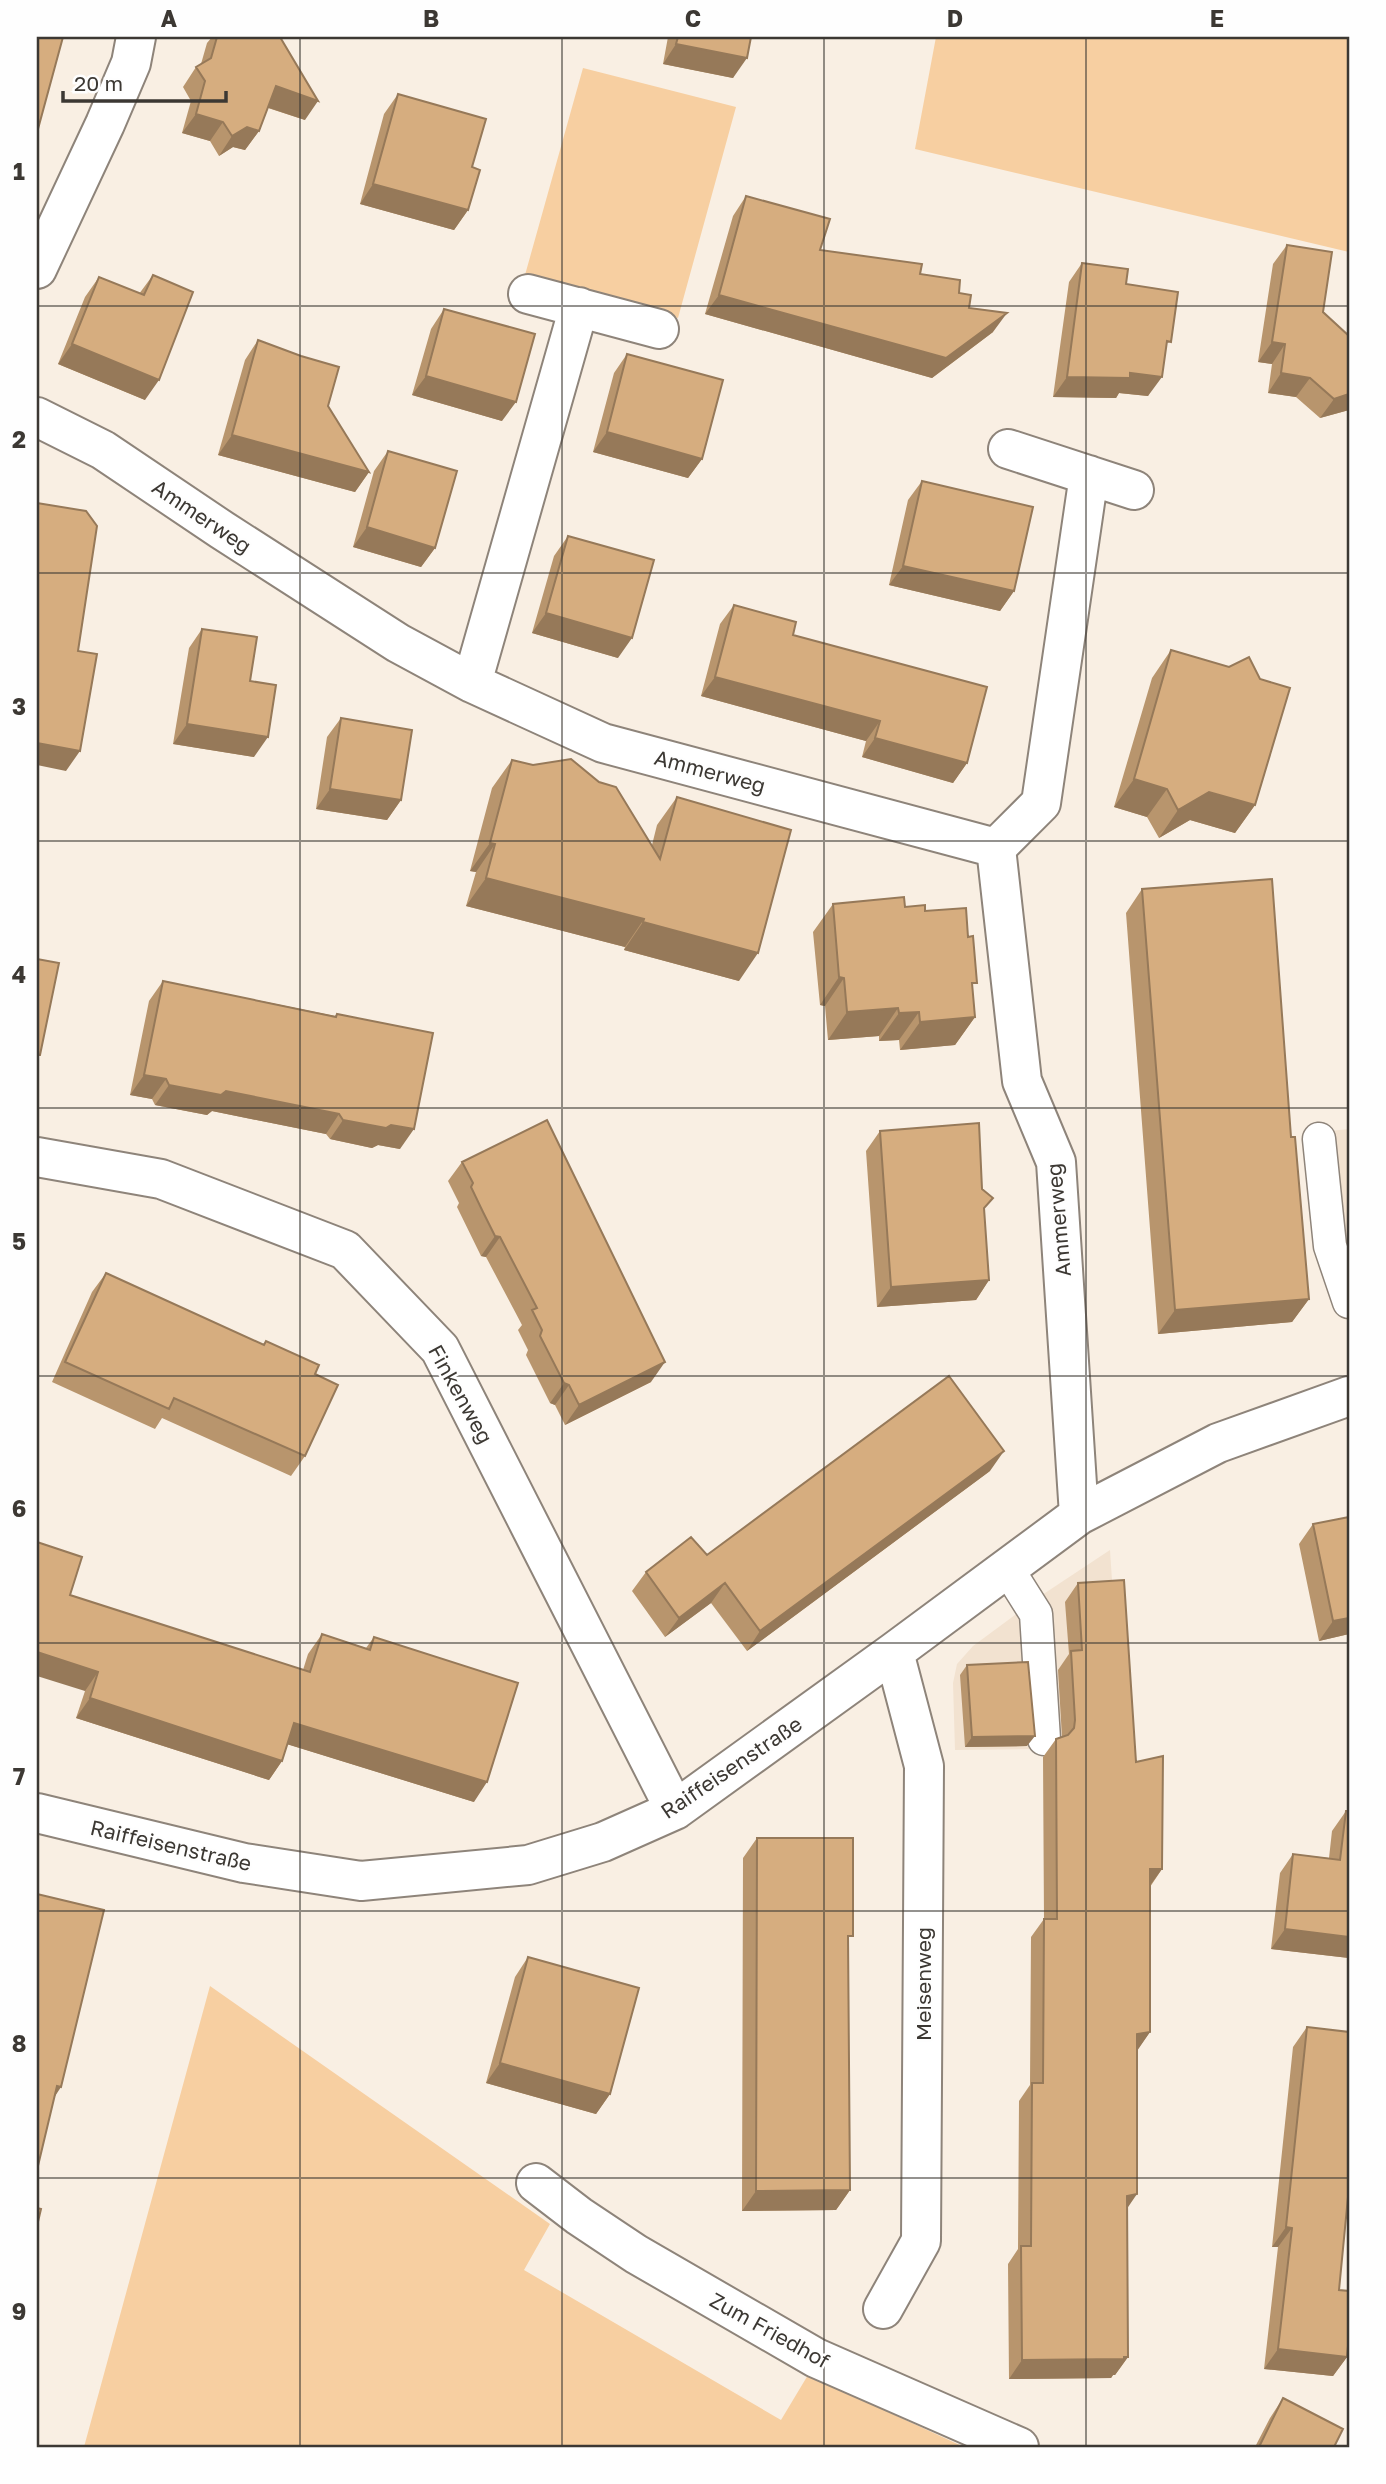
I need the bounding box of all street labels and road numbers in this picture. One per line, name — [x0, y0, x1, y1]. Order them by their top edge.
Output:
street label: Ammerweg — [148, 473, 256, 559]
street label: Ammerweg — [652, 744, 768, 798]
street label: Ammerweg — [1040, 1162, 1076, 1278]
street label: Finkenweg — [423, 1340, 499, 1448]
street label: Raiffeisenstraße — [655, 1710, 807, 1824]
street label: Raiffeisenstraße — [88, 1814, 254, 1876]
street label: Meisenweg — [910, 1927, 936, 2041]
street label: Zum Friedhof — [705, 2286, 835, 2374]

